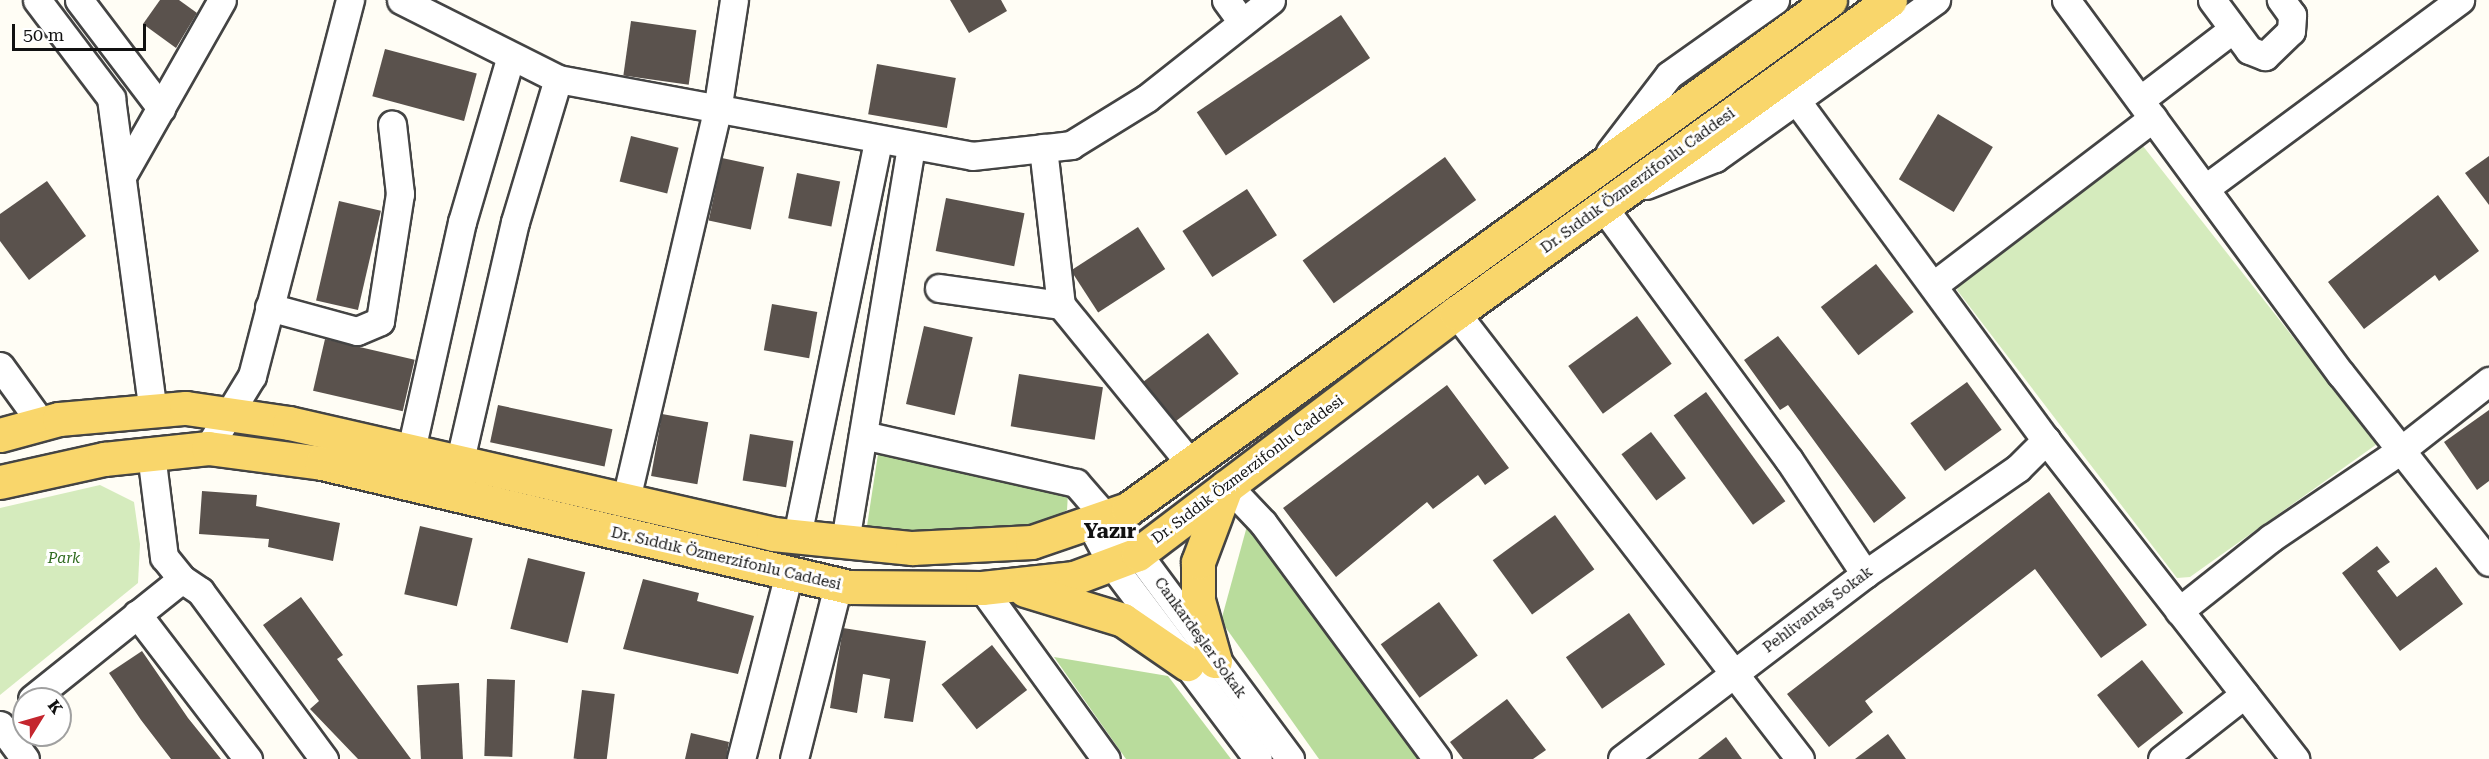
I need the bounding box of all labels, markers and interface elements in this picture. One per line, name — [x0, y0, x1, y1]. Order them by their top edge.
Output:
scale bar — [15, 12, 148, 50]
text: 50 m — [23, 24, 64, 45]
street label: Dr. Sıddık Özmerzifonlu Caddesi — [1537, 105, 1739, 257]
street label: Dr. Sıddık Özmerzifonlu Caddesi — [1149, 392, 1347, 548]
district label: Yazır — [1084, 518, 1136, 544]
street label: Dr. Sıddık Özmerzifonlu Caddesi — [609, 524, 843, 594]
park label: Park — [48, 550, 80, 568]
street label: Pehlivantaş Sokak — [1760, 563, 1876, 657]
street label: Cankardeşler Sokak — [1150, 574, 1250, 702]
north arrow — [12, 687, 72, 747]
text: K — [44, 696, 67, 718]

